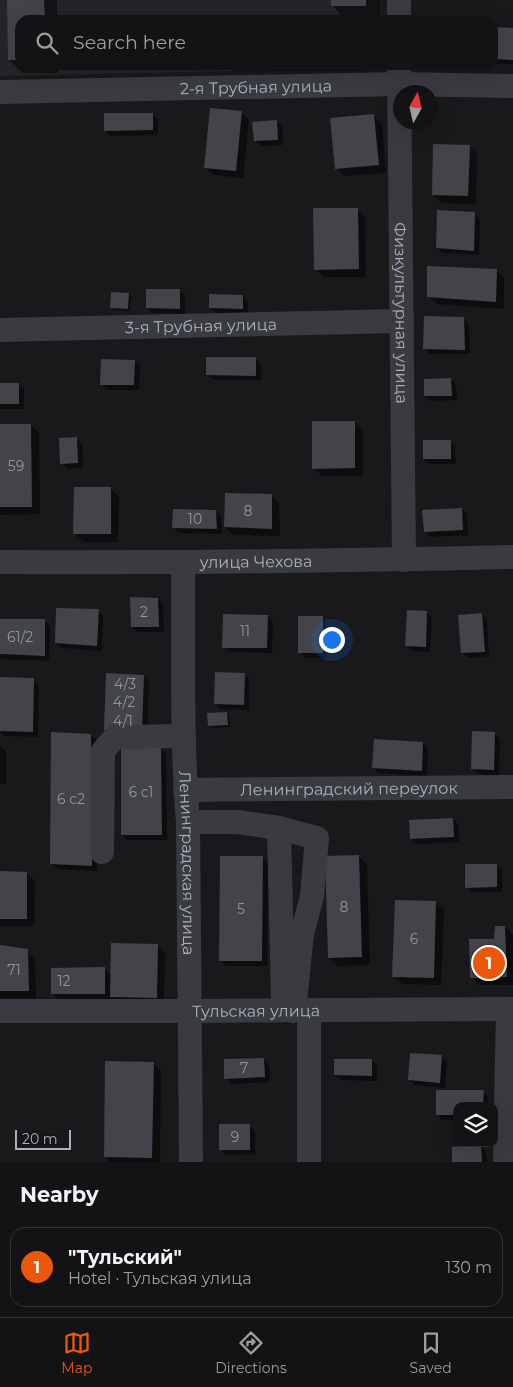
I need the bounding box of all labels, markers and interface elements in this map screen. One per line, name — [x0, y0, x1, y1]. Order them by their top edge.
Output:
search box — [15, 15, 498, 70]
icon: search — [33, 29, 61, 57]
text: Search here — [73, 31, 186, 54]
street label: 2-я Трубная улица — [180, 76, 332, 98]
north arrow — [393, 85, 438, 130]
street label: Физкультурная улица — [391, 222, 412, 404]
street label: 3-я Трубная улица — [125, 314, 277, 337]
house number: 59 — [8, 457, 24, 475]
house number: 8 — [244, 502, 253, 520]
house number: 10 — [188, 510, 202, 528]
street label: улица Чехова — [199, 551, 312, 571]
house number: 2 — [140, 603, 148, 621]
house number: 11 — [240, 622, 250, 640]
your location — [319, 627, 345, 653]
house number: 61/2 — [7, 628, 33, 646]
house number: 4/3 — [114, 675, 136, 693]
house number: 4/2 — [113, 693, 135, 711]
house number: 4/1 — [113, 712, 133, 730]
street label: Ленинградская улица — [175, 770, 199, 955]
street label: Ленинградский переулок — [240, 778, 459, 799]
house number: 6 с1 — [129, 783, 153, 801]
house number: 6 с2 — [57, 790, 85, 808]
house number: 8 — [340, 898, 349, 916]
house number: 5 — [237, 900, 245, 918]
house number: 6 — [410, 930, 419, 948]
pin: 1 — [473, 944, 505, 982]
house number: 71 — [7, 961, 21, 979]
house number: 12 — [57, 972, 71, 990]
street label: Тульская улица — [192, 1001, 320, 1020]
house number: 7 — [240, 1059, 248, 1077]
map controls — [453, 1102, 498, 1147]
button: layers — [453, 1102, 498, 1147]
scale bar — [15, 1127, 71, 1150]
house number: 9 — [231, 1128, 239, 1146]
text: 20 m — [22, 1130, 58, 1148]
text: Nearby — [20, 1182, 99, 1207]
text: "Тульский" — [68, 1246, 182, 1269]
text: 1 — [34, 1258, 40, 1277]
text: 130 m — [445, 1258, 492, 1277]
text: Hotel · Тульская улица — [68, 1269, 251, 1288]
tab: Map — [61, 1329, 92, 1377]
tab: Directions — [215, 1329, 287, 1377]
tab: Saved — [410, 1329, 452, 1377]

